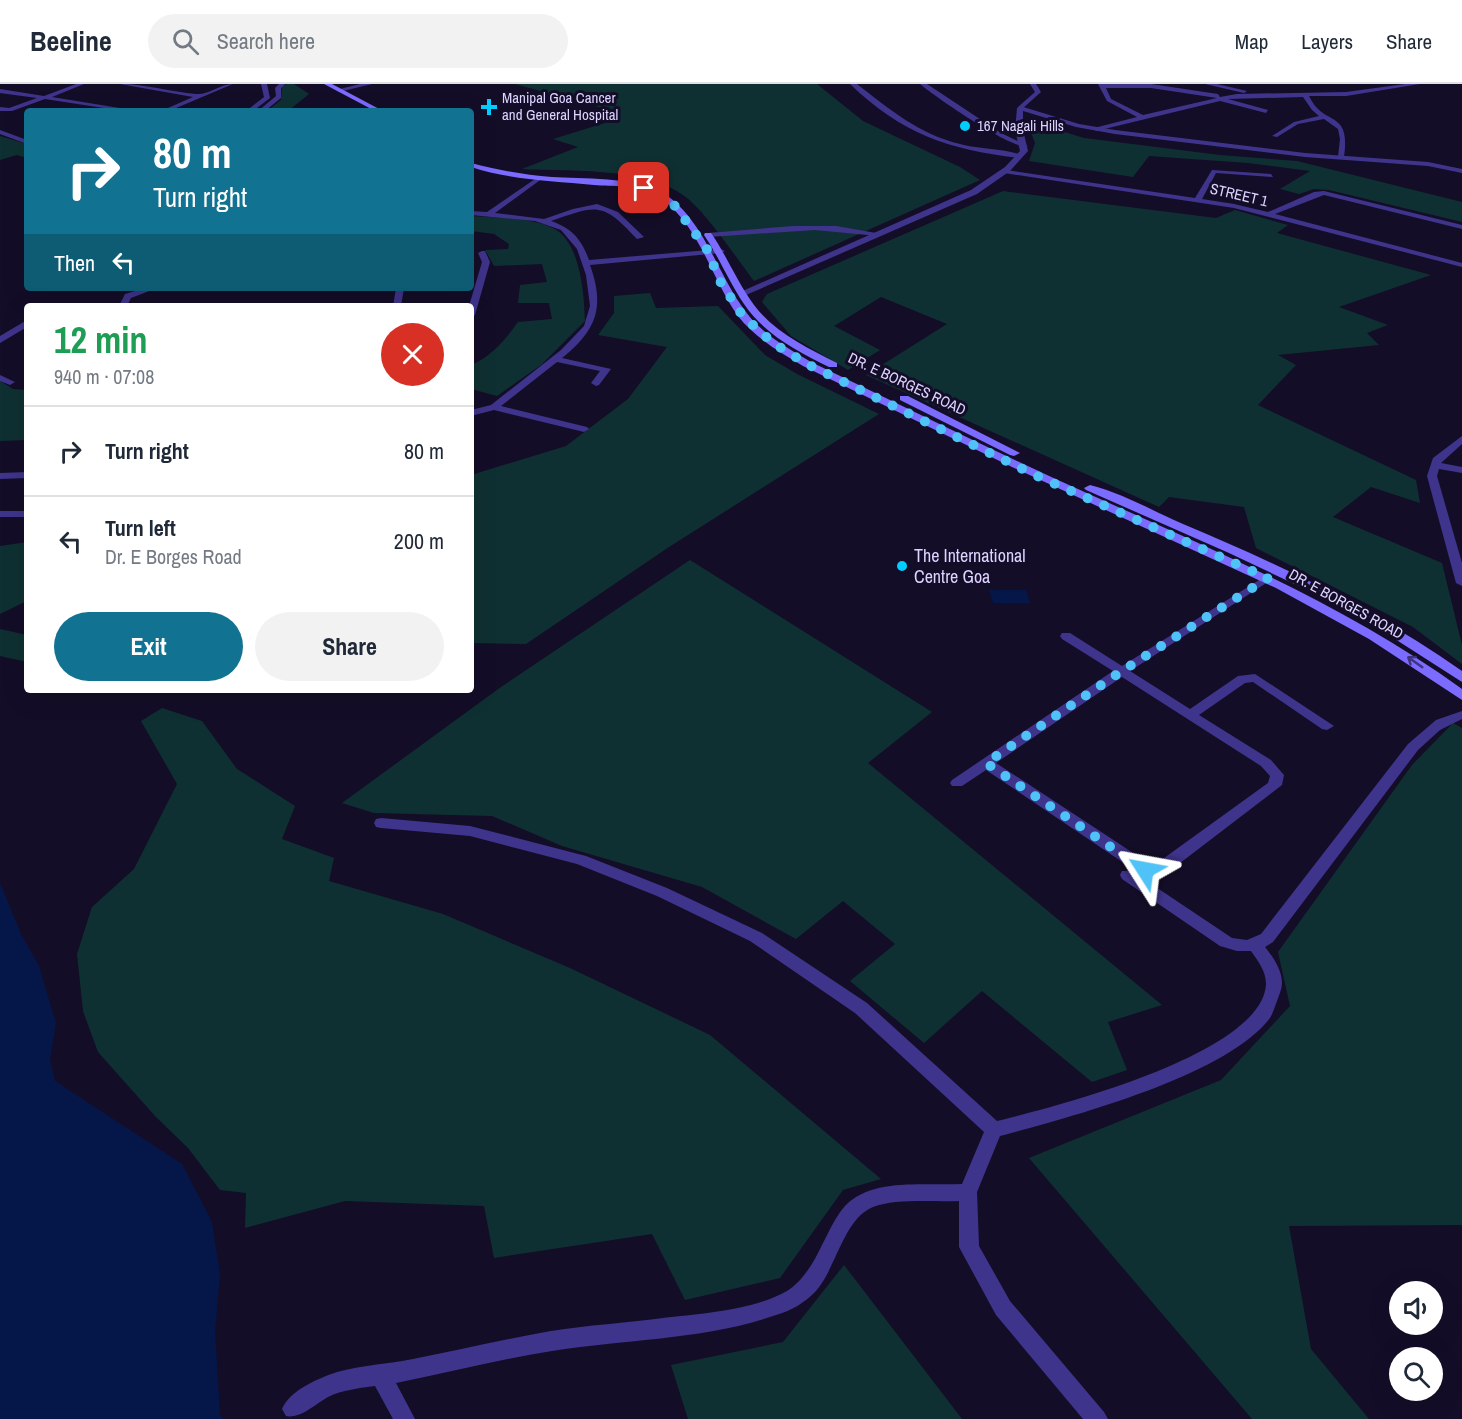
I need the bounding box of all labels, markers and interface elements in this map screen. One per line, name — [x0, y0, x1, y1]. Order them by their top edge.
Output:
search box — [148, 14, 568, 68]
text: Beeline — [30, 22, 112, 60]
icon: search — [169, 25, 202, 58]
text: Search here — [217, 26, 315, 56]
text: Map — [1235, 27, 1268, 56]
text: Layers — [1301, 27, 1353, 56]
text: Share — [1386, 27, 1432, 56]
place label: Manipal Goa Cancer and General Hospital — [502, 87, 618, 125]
marker: Manipal Goa Cancer and General Hospital — [480, 98, 498, 116]
place label: 167 Nagali Hills — [977, 115, 1064, 136]
marker: 167 Nagali Hills — [958, 119, 972, 133]
text: 80 m — [153, 125, 232, 181]
icon: right — [54, 132, 132, 210]
pin — [618, 162, 669, 213]
icon: arrive — [627, 171, 660, 204]
street label: STREET 1 — [1208, 178, 1270, 211]
text: Turn right — [153, 179, 247, 215]
icon: left — [107, 246, 140, 279]
text: Then — [54, 248, 95, 278]
text: 12 min — [54, 316, 148, 364]
button: close — [381, 323, 444, 386]
street label: DR. E BORGES ROAD — [845, 347, 970, 420]
text: 940 m · 07:08 — [54, 363, 154, 390]
icon: right — [54, 435, 87, 468]
text: Turn right — [105, 436, 189, 466]
text: 80 m — [404, 436, 444, 466]
text: Turn left — [105, 513, 176, 543]
icon: left — [54, 525, 87, 558]
text: 200 m — [394, 526, 444, 556]
text: Dr. E Borges Road — [105, 543, 242, 570]
place label: The International Centre Goa — [914, 543, 1026, 589]
marker: The International Centre Goa — [895, 559, 909, 573]
street label: DR. E BORGES ROAD — [1285, 563, 1407, 644]
button: Exit — [54, 612, 243, 681]
button: Share — [255, 612, 444, 681]
one-way arrow — [1407, 656, 1424, 668]
position arrow — [1113, 838, 1177, 902]
map controls — [1389, 1281, 1443, 1401]
button: sound — [1389, 1281, 1443, 1335]
button: search — [1389, 1347, 1443, 1401]

